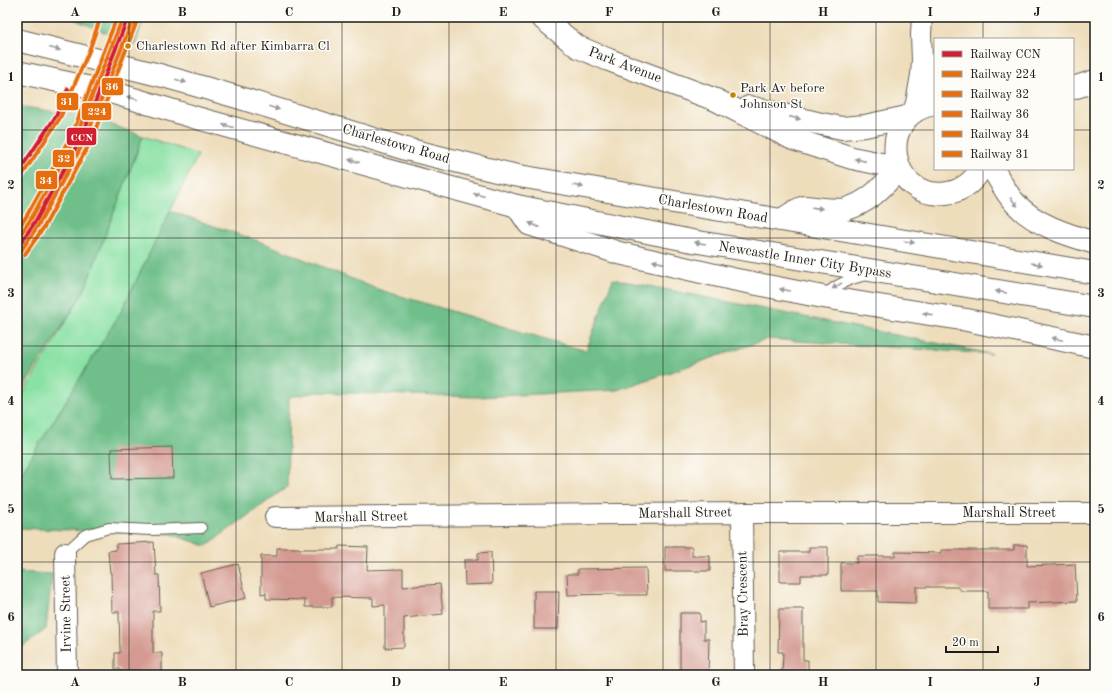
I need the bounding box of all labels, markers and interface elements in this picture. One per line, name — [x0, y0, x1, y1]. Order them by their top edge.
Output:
text: A — [70, 6, 80, 19]
text: B — [177, 6, 187, 19]
text: C — [285, 6, 293, 19]
text: D — [391, 6, 401, 19]
text: E — [499, 6, 508, 19]
text: F — [605, 6, 614, 19]
text: G — [711, 6, 721, 19]
text: H — [818, 6, 829, 19]
text: I — [927, 6, 933, 19]
text: J — [1033, 6, 1041, 19]
legend — [934, 38, 1074, 170]
place label: Charlestown Rd after Kimbarra Cl — [136, 40, 330, 53]
marker: Charlestown Rd after Kimbarra Cl — [123, 41, 133, 51]
street label: Park Avenue — [586, 45, 664, 85]
one-way arrow — [49, 47, 61, 53]
text: Railway CCN — [970, 49, 1041, 61]
text: Railway 224 — [970, 69, 1036, 81]
text: 1 — [7, 71, 15, 84]
text: 1 — [1097, 71, 1105, 84]
line badge: 36 — [101, 77, 124, 96]
one-way arrow — [175, 78, 187, 84]
text: 36 — [106, 82, 118, 93]
place label: Park Av before Johnson St — [740, 82, 825, 111]
text: Railway 32 — [970, 89, 1029, 101]
marker: Park Av before Johnson St — [728, 90, 738, 100]
line badge: 31 — [56, 92, 79, 111]
one-way arrow — [126, 95, 138, 101]
text: 31 — [61, 97, 73, 108]
line badge: 224 — [81, 102, 112, 121]
one-way arrow — [268, 105, 280, 111]
text: 224 — [87, 107, 107, 118]
text: Railway 36 — [970, 109, 1029, 121]
one-way arrow — [789, 116, 801, 122]
street label: Charlestown Road — [341, 122, 451, 166]
one-way arrow — [222, 123, 234, 129]
line badge: CCN — [66, 127, 97, 146]
text: Railway 34 — [970, 129, 1029, 141]
text: CCN — [71, 133, 94, 144]
line badge: 32 — [52, 149, 75, 168]
text: Railway 31 — [970, 149, 1029, 161]
text: 32 — [58, 154, 70, 165]
one-way arrow — [854, 156, 866, 162]
one-way arrow — [348, 158, 360, 164]
line badge: 34 — [35, 170, 58, 190]
text: 34 — [40, 176, 52, 187]
text: 2 — [7, 179, 15, 192]
text: 2 — [1097, 179, 1105, 192]
one-way arrow — [572, 183, 584, 189]
one-way arrow — [473, 192, 485, 198]
street label: Charlestown Road — [657, 192, 769, 226]
one-way arrow — [1010, 196, 1019, 207]
one-way arrow — [811, 205, 823, 211]
one-way arrow — [528, 222, 539, 228]
one-way arrow — [694, 239, 706, 245]
street label: Newcastle Inner City Bypass — [717, 239, 893, 281]
one-way arrow — [903, 239, 915, 245]
one-way arrow — [652, 258, 664, 264]
one-way arrow — [1031, 261, 1044, 267]
one-way arrow — [832, 282, 842, 290]
one-way arrow — [779, 286, 791, 292]
text: 3 — [7, 287, 15, 300]
text: 3 — [1097, 287, 1105, 300]
one-way arrow — [995, 289, 1007, 295]
one-way arrow — [922, 311, 934, 317]
one-way arrow — [1051, 336, 1063, 342]
text: 4 — [7, 395, 15, 408]
text: 4 — [1097, 395, 1105, 408]
text: 5 — [7, 503, 15, 516]
text: 5 — [1097, 503, 1105, 516]
street label: Marshall Street — [638, 505, 732, 521]
street label: Marshall Street — [962, 506, 1056, 520]
street label: Marshall Street — [314, 509, 408, 525]
street label: Bray Crescent — [735, 551, 751, 637]
street label: Irvine Street — [58, 575, 74, 653]
text: 6 — [7, 611, 15, 624]
text: 6 — [1097, 611, 1105, 624]
scale bar — [946, 628, 998, 654]
text: 20 m — [952, 637, 979, 649]
text: A — [70, 676, 80, 689]
text: B — [177, 676, 187, 689]
text: C — [285, 676, 293, 689]
text: D — [391, 676, 401, 689]
text: E — [499, 676, 508, 689]
text: F — [605, 676, 614, 689]
text: G — [711, 676, 721, 689]
text: H — [818, 676, 829, 689]
text: I — [927, 676, 933, 689]
text: J — [1033, 676, 1041, 689]

